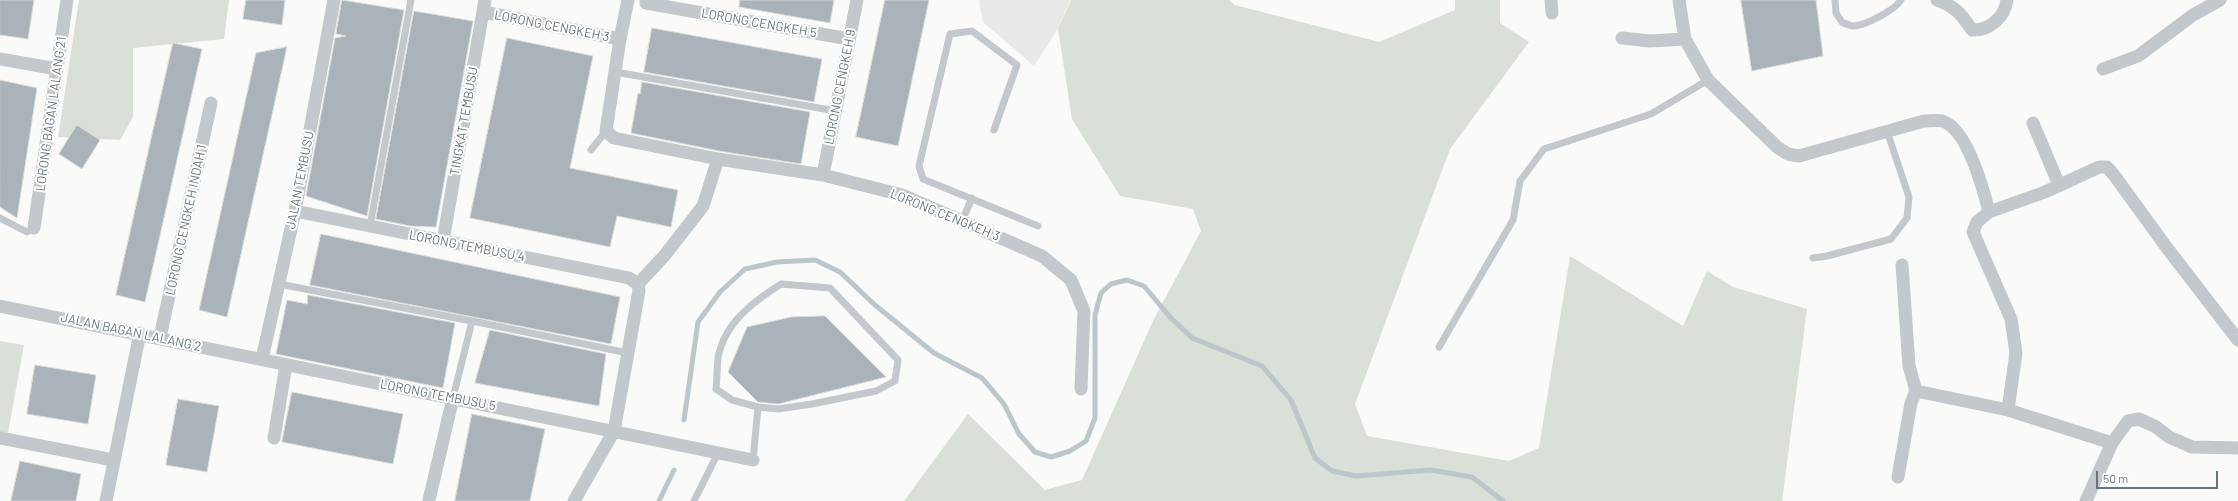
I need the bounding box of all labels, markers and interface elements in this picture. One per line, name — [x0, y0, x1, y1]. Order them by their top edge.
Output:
street label: LORONG CENGKEH 5 — [700, 5, 818, 41]
street label: LORONG CENGKEH 3 — [493, 7, 611, 45]
street label: LORONG CENGKEH 9 — [821, 28, 859, 146]
street label: LORONG BAGAN LALANG 21 — [32, 36, 70, 192]
street label: TINGKAT TEMBUSU — [447, 65, 481, 177]
street label: JALAN TEMBUSU — [283, 130, 317, 230]
street label: LORONG CENGKEH INDAH 1 — [162, 143, 210, 297]
street label: LORONG CENGKEH 3 — [888, 186, 1002, 244]
street label: LORONG TEMBUSU 4 — [408, 227, 526, 265]
street label: JALAN BAGAN LALANG 2 — [59, 309, 203, 355]
street label: LORONG TEMBUSU 5 — [379, 376, 497, 414]
scale bar — [2098, 463, 2220, 489]
text: 50 m — [2103, 471, 2128, 485]

